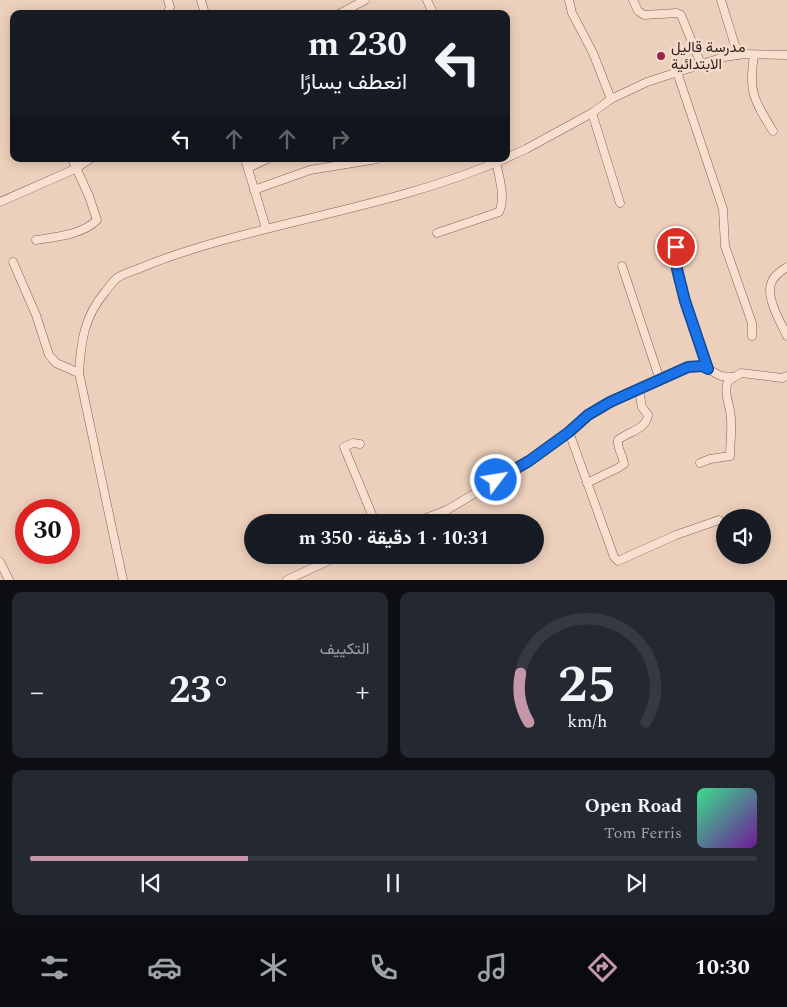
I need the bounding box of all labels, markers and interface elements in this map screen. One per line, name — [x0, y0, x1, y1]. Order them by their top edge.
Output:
text: 230 m — [308, 18, 407, 71]
icon: left — [425, 30, 490, 95]
place label: مدرسة قاليل الابتدائية — [671, 36, 745, 76]
marker: مدرسة قاليل الابتدائية — [655, 50, 667, 62]
text: انعطف يسارًا — [300, 66, 407, 99]
icon: left — [167, 125, 195, 153]
icon: ahead — [220, 125, 248, 153]
icon: ahead — [273, 125, 301, 153]
icon: right — [326, 125, 354, 153]
pin — [655, 226, 697, 268]
icon: arrive — [662, 233, 690, 261]
position arrow — [469, 453, 521, 505]
speed limit sign: 30 — [15, 499, 80, 564]
map controls — [716, 509, 771, 564]
button: sound — [716, 509, 771, 564]
text: 10:31 · 1 دقيقة · 350 m — [299, 524, 489, 553]
text: التكييف — [320, 637, 370, 661]
text: 25 — [558, 646, 616, 725]
text: 23° — [169, 662, 231, 720]
text: − — [30, 671, 44, 714]
text: + — [355, 671, 369, 714]
text: km/h — [567, 708, 607, 735]
text: Open Road — [585, 792, 682, 821]
text: Tom Ferris — [604, 821, 682, 845]
icon: previous — [137, 869, 165, 897]
icon: pause — [379, 869, 407, 897]
icon: next — [622, 869, 650, 897]
icon: filters — [37, 950, 72, 985]
icon: car — [147, 950, 182, 985]
icon: climate — [256, 950, 291, 985]
icon: phone — [366, 950, 401, 985]
icon: music — [475, 950, 510, 985]
icon: directions — [585, 950, 620, 985]
text: 10:30 — [694, 951, 750, 984]

